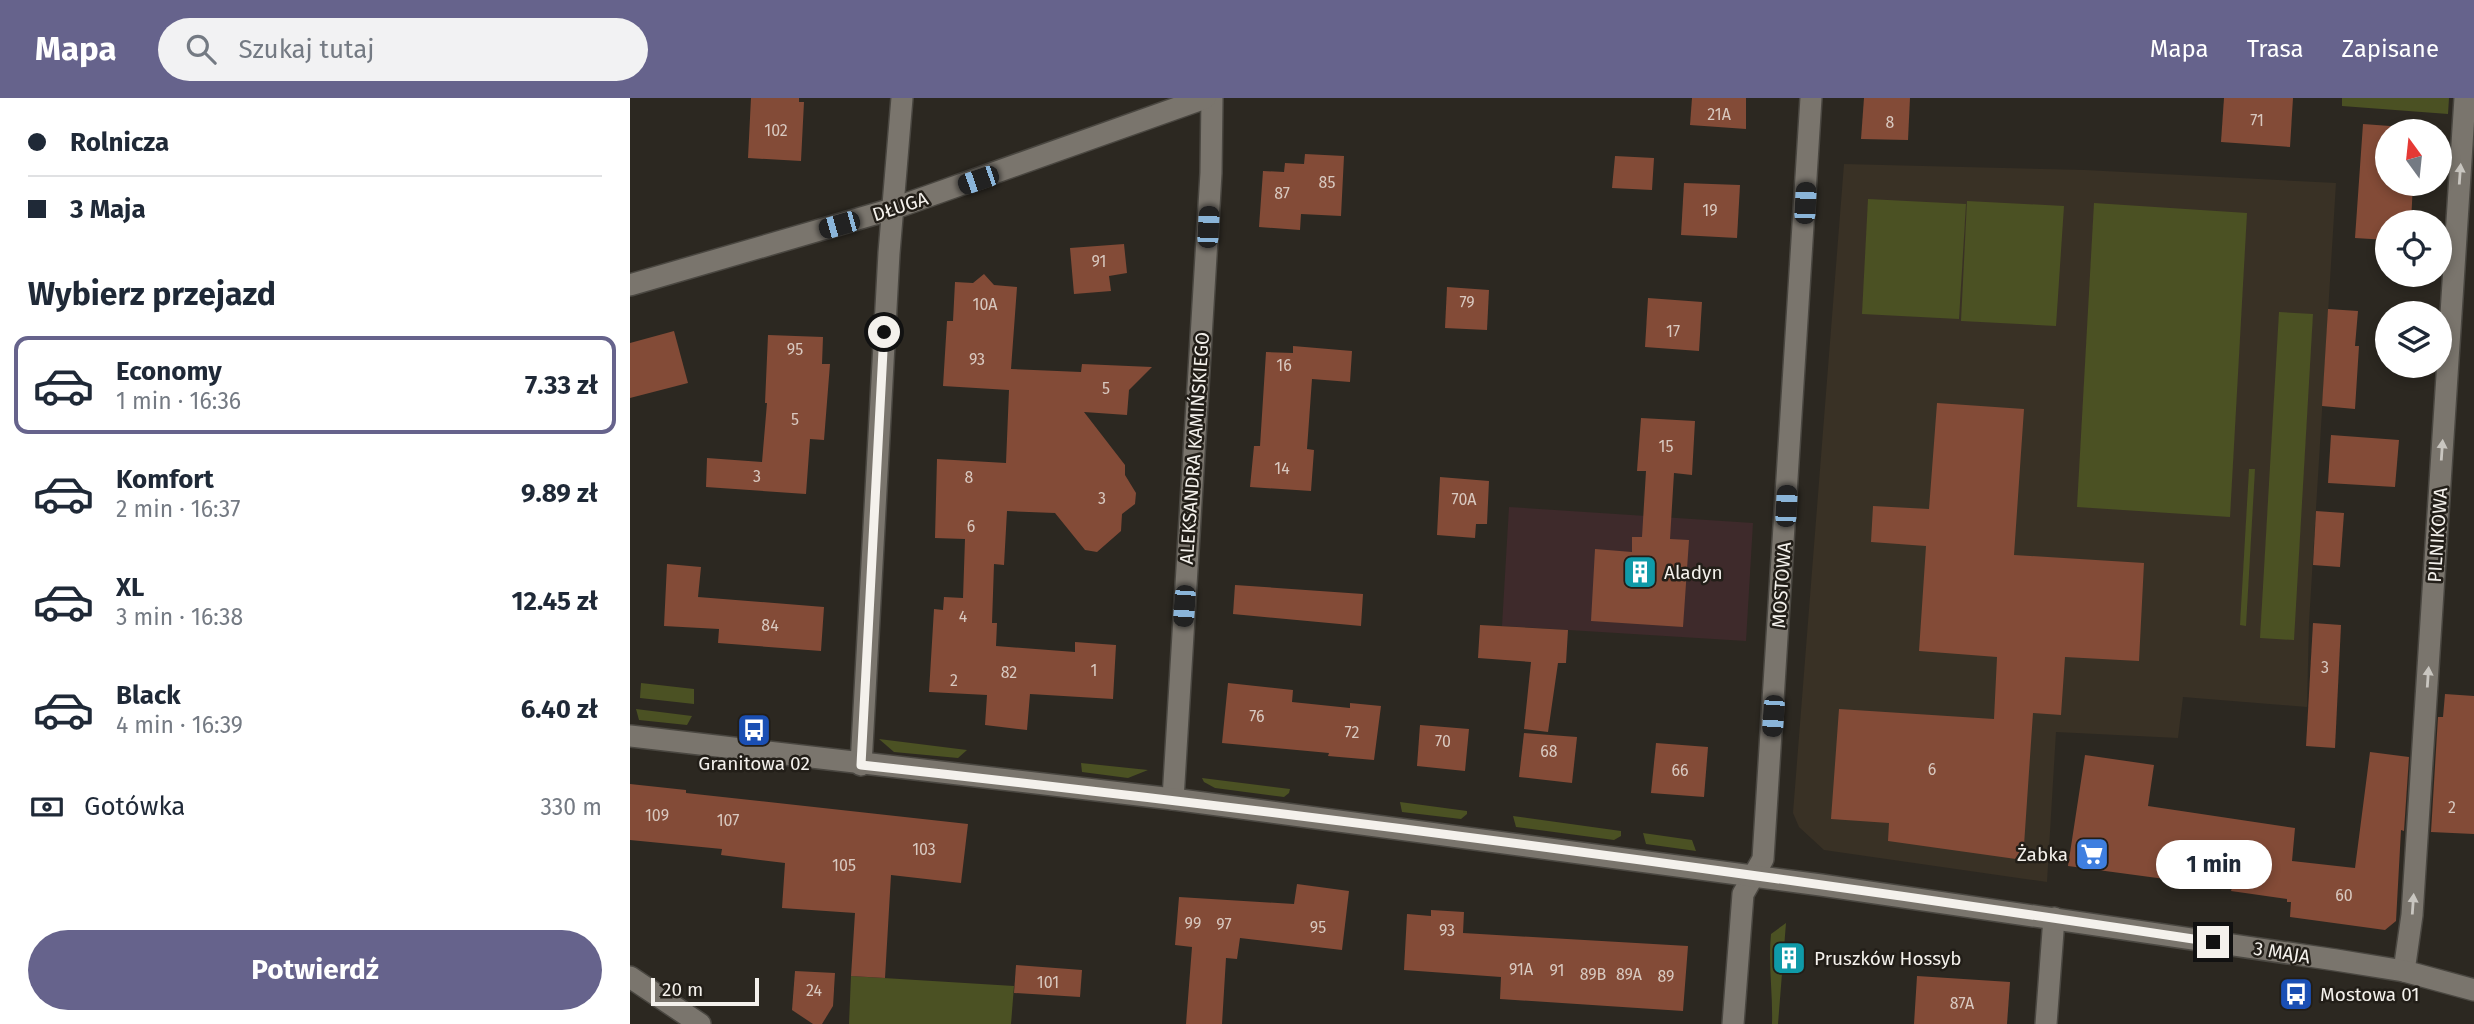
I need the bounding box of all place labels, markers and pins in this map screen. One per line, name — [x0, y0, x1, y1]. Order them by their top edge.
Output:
building icon: Aladyn — [1621, 553, 1659, 591]
place label: Aladyn — [1664, 561, 1723, 584]
bus stop icon: Granitowa 02 — [735, 711, 773, 749]
place label: Granitowa 02 — [698, 752, 810, 775]
supermarket icon: Żabka — [2073, 835, 2111, 873]
place label: Żabka — [2017, 843, 2068, 866]
building icon: Pruszków Hossyb — [1770, 939, 1808, 977]
place label: Pruszków Hossyb — [1814, 947, 1961, 970]
bus stop icon: Mostowa 01 — [2277, 975, 2315, 1013]
place label: Mostowa 01 — [2320, 983, 2420, 1006]

